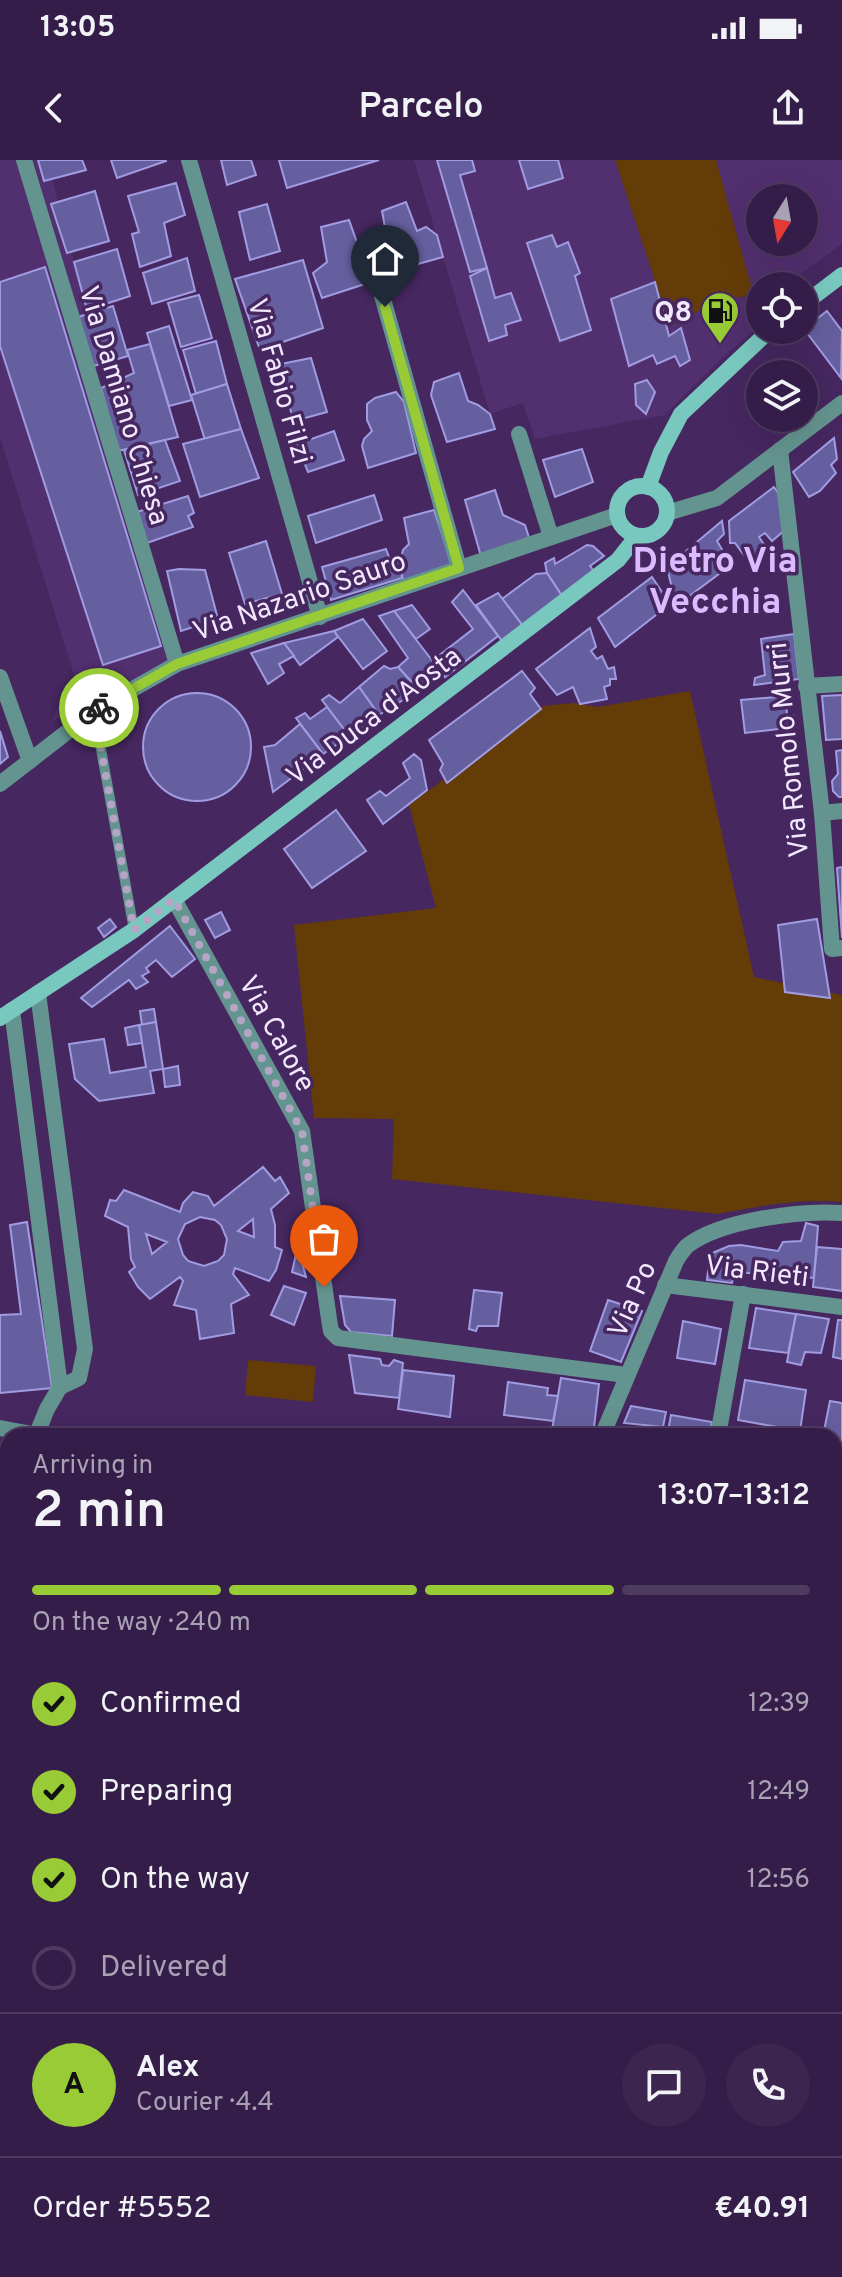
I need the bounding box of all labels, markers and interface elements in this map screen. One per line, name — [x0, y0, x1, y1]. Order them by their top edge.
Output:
text: 13:05 — [40, 10, 115, 47]
text: Parcelo — [358, 85, 484, 131]
icon: back — [32, 86, 76, 130]
icon: share — [766, 86, 810, 130]
north arrow — [746, 184, 818, 256]
map controls — [746, 184, 818, 432]
pin — [351, 225, 419, 307]
icon: home — [363, 237, 407, 281]
button: locate — [746, 272, 818, 344]
street label: Via Damiano Chiesa — [69, 282, 176, 530]
fuel station icon: Q8 — [699, 290, 741, 345]
street label: Via Fabio Filzi — [237, 294, 319, 469]
place label: Q8 — [654, 296, 692, 332]
button: layers — [746, 360, 818, 432]
district label: Dietro Via Vecchia — [632, 540, 798, 627]
street label: Via Nazario Sauro — [189, 545, 411, 651]
street label: Via Duca d'Aosta — [280, 640, 470, 795]
street label: Via Romolo Murri — [761, 640, 819, 859]
courier — [59, 668, 139, 748]
icon: bike — [77, 686, 121, 730]
street label: Via Calore — [229, 970, 322, 1099]
pin — [290, 1205, 358, 1287]
icon: bag — [302, 1217, 346, 1261]
street label: Via Rieti — [703, 1249, 811, 1297]
street label: Via Po — [601, 1256, 666, 1344]
text: Arriving in — [32, 1450, 153, 1483]
text: 13:07–13:12 — [658, 1478, 810, 1515]
text: 2 min — [32, 1480, 166, 1546]
text: On the way · 240 m — [32, 1607, 251, 1640]
icon: check — [32, 1682, 76, 1726]
text: Confirmed — [100, 1686, 242, 1723]
text: 12:39 — [748, 1688, 810, 1721]
icon: check — [32, 1770, 76, 1814]
text: Preparing — [100, 1774, 233, 1811]
text: 12:49 — [747, 1776, 810, 1809]
icon: check — [32, 1858, 76, 1902]
text: On the way — [100, 1862, 250, 1899]
text: 12:56 — [747, 1864, 810, 1897]
text: Delivered — [100, 1950, 228, 1987]
button: chat — [622, 2043, 706, 2127]
button: phone — [726, 2043, 810, 2127]
text: Alex — [136, 2050, 200, 2087]
text: A — [63, 2067, 85, 2104]
text: Courier · 4.4 — [136, 2087, 274, 2120]
text: Order #5552 — [32, 2191, 212, 2228]
text: €40.91 — [714, 2191, 810, 2228]

